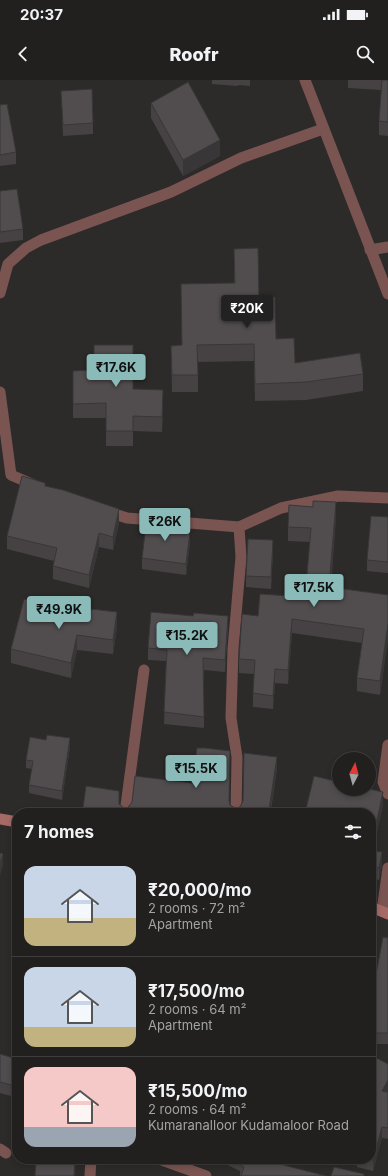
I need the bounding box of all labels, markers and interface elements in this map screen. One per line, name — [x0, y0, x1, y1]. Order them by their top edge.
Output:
text: 20:37 — [20, 5, 63, 24]
icon: back — [12, 43, 34, 65]
icon: search — [354, 43, 376, 65]
text: Roofr — [170, 44, 218, 65]
pin: ₹20K — [223, 295, 271, 329]
text: ₹20K — [230, 300, 264, 316]
pin: ₹17.6K — [83, 354, 149, 388]
text: ₹17.6K — [96, 359, 136, 375]
pin: ₹26K — [141, 508, 189, 542]
text: ₹26K — [148, 513, 182, 529]
pin: ₹17.5K — [281, 574, 347, 608]
text: ₹17.5K — [294, 579, 334, 595]
pin: ₹49.9K — [26, 596, 92, 630]
text: ₹49.9K — [36, 601, 82, 617]
pin: ₹15.2K — [154, 622, 220, 656]
text: ₹15.2K — [166, 627, 208, 643]
north arrow — [332, 752, 376, 796]
map controls — [332, 752, 376, 796]
pin: ₹15.5K — [163, 755, 229, 789]
text: ₹15.5K — [175, 760, 217, 776]
icon: filters — [342, 821, 364, 843]
text: 7 homes — [24, 822, 94, 842]
text: ₹20,000/mo — [148, 880, 252, 900]
icon: home — [56, 882, 104, 930]
text: 2 rooms · 72 m² — [148, 900, 245, 916]
text: Apartment — [148, 916, 213, 932]
text: ₹17,500/mo — [148, 981, 245, 1001]
icon: home — [56, 983, 104, 1031]
text: 2 rooms · 64 m² — [148, 1001, 246, 1017]
text: Apartment — [148, 1017, 213, 1033]
text: ₹15,500/mo — [148, 1081, 247, 1101]
icon: home — [56, 1083, 104, 1131]
text: 2 rooms · 64 m² — [148, 1101, 246, 1117]
text: Kumaranalloor Kudamaloor Road — [148, 1117, 349, 1133]

